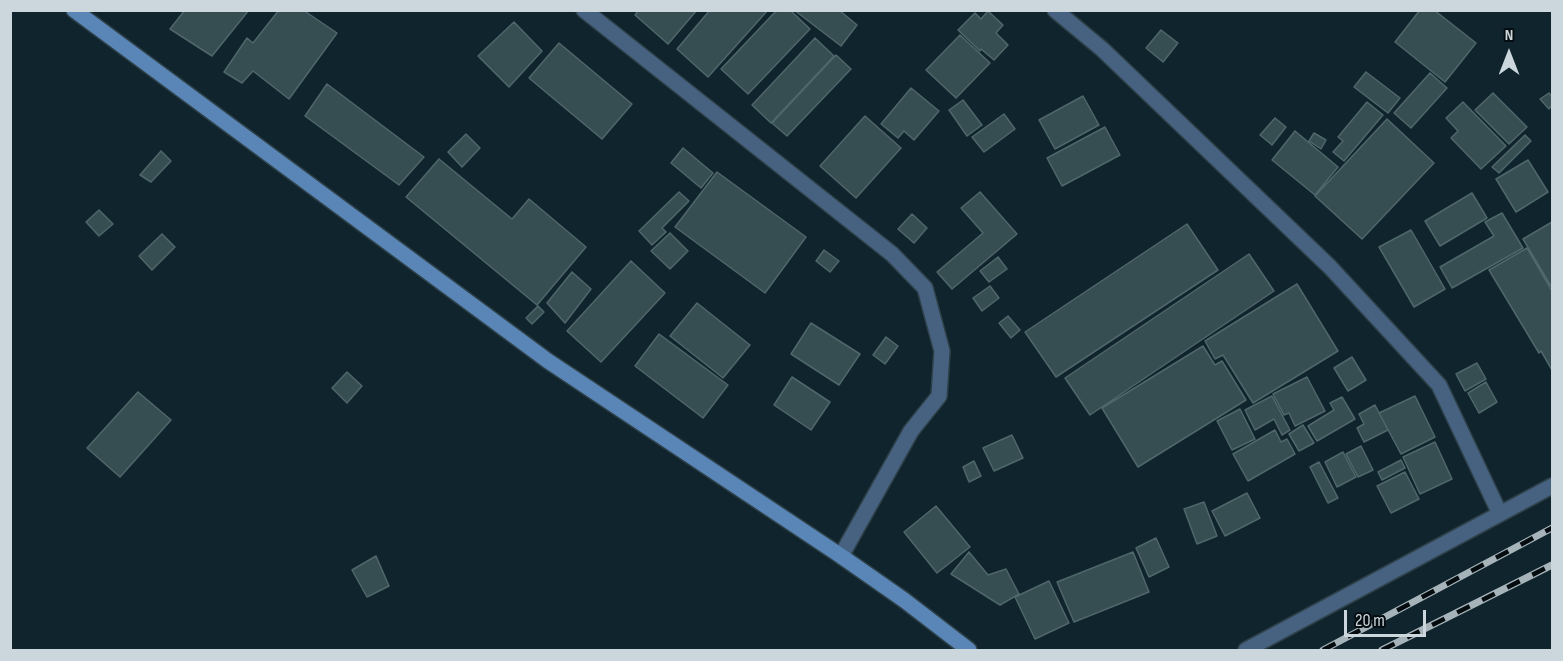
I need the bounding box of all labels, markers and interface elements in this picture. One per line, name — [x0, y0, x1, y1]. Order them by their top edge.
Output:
north arrow — [1479, 24, 1539, 84]
text: N — [1505, 26, 1513, 45]
scale bar — [1347, 598, 1430, 636]
text: 20 m — [1355, 610, 1385, 631]

